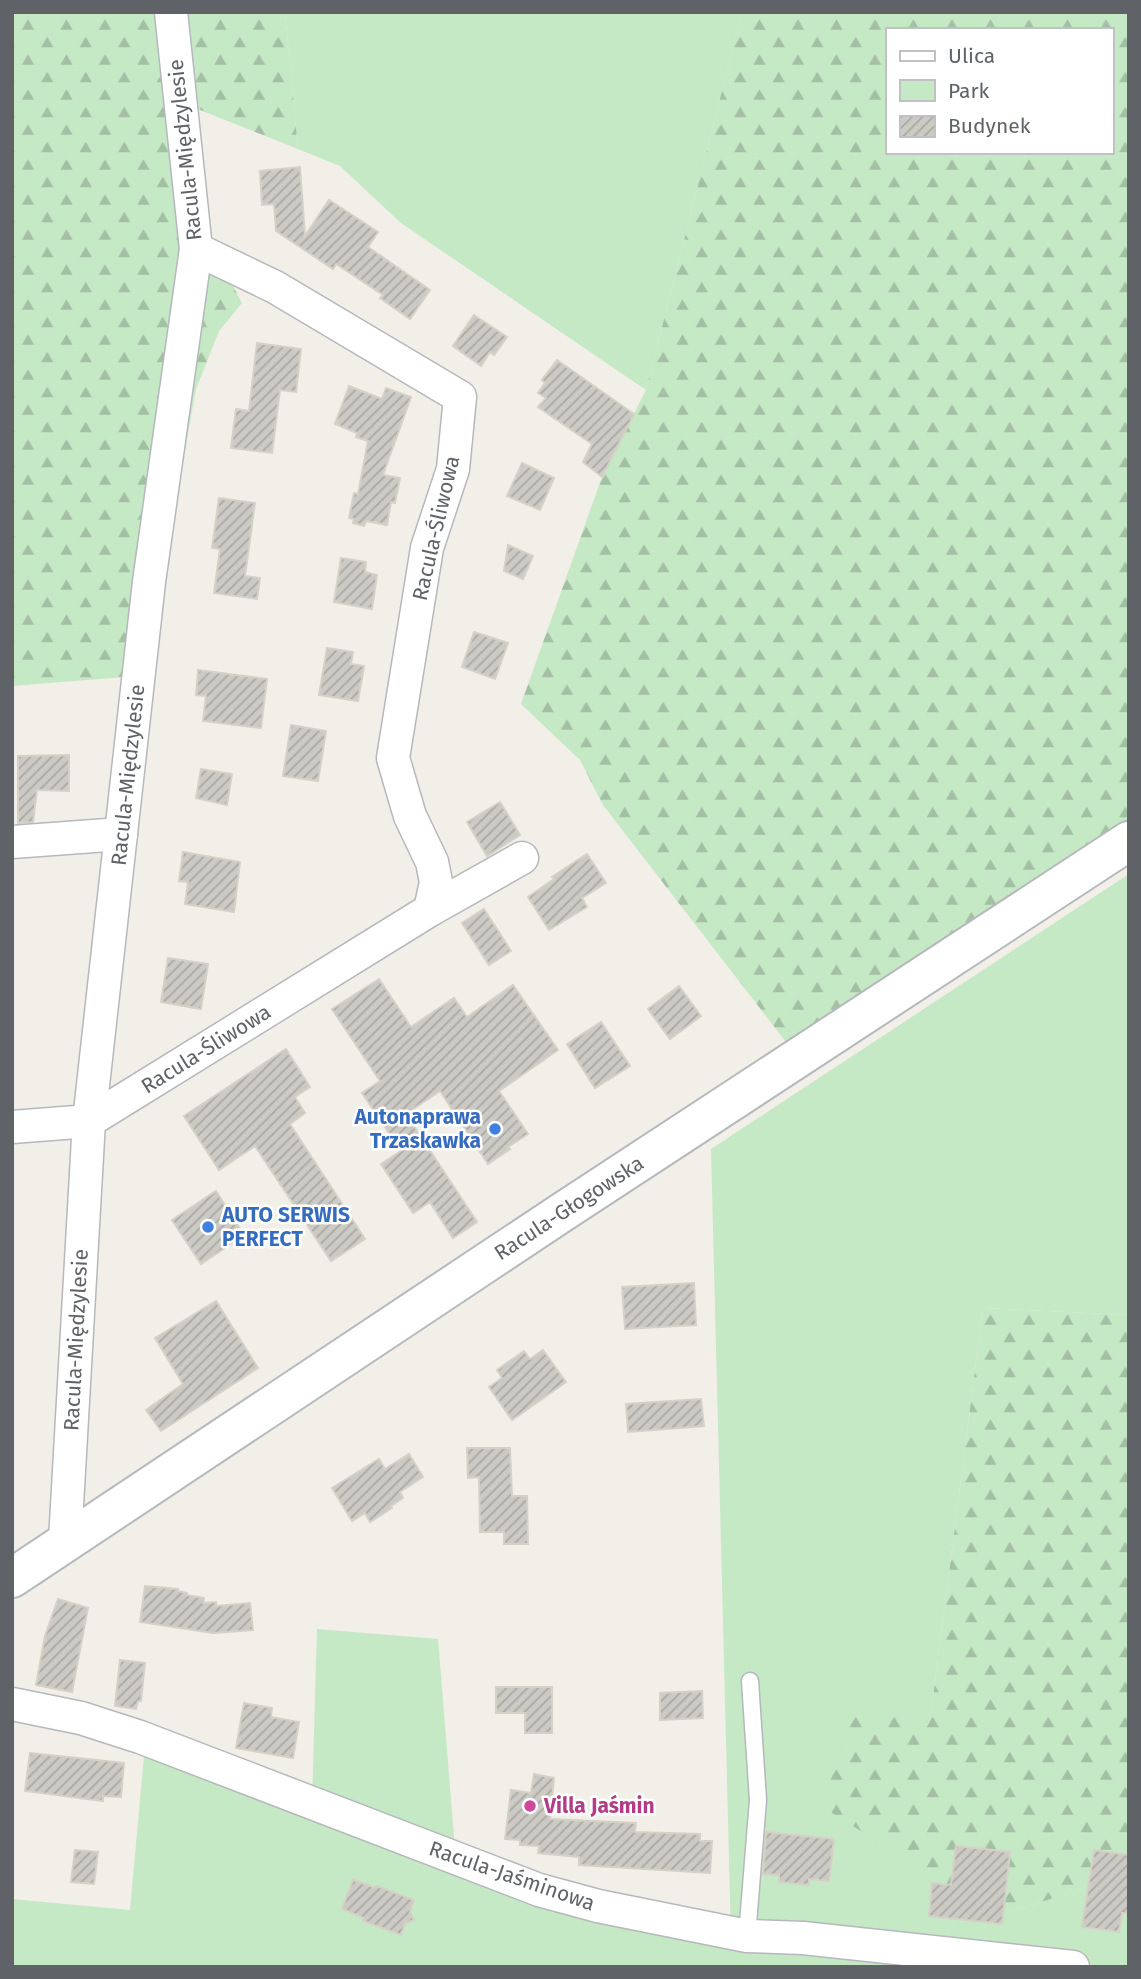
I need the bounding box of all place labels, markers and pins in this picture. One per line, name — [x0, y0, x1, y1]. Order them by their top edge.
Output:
place label: Autonaprawa Trzaskawka — [353, 1104, 481, 1154]
marker: Autonaprawa Trzaskawka — [487, 1121, 503, 1137]
place label: AUTO SERWIS PERFECT — [221, 1202, 350, 1252]
marker: AUTO SERWIS PERFECT — [200, 1219, 216, 1235]
place label: Villa Jaśmin — [543, 1793, 655, 1819]
marker: Villa Jaśmin — [522, 1798, 538, 1814]

